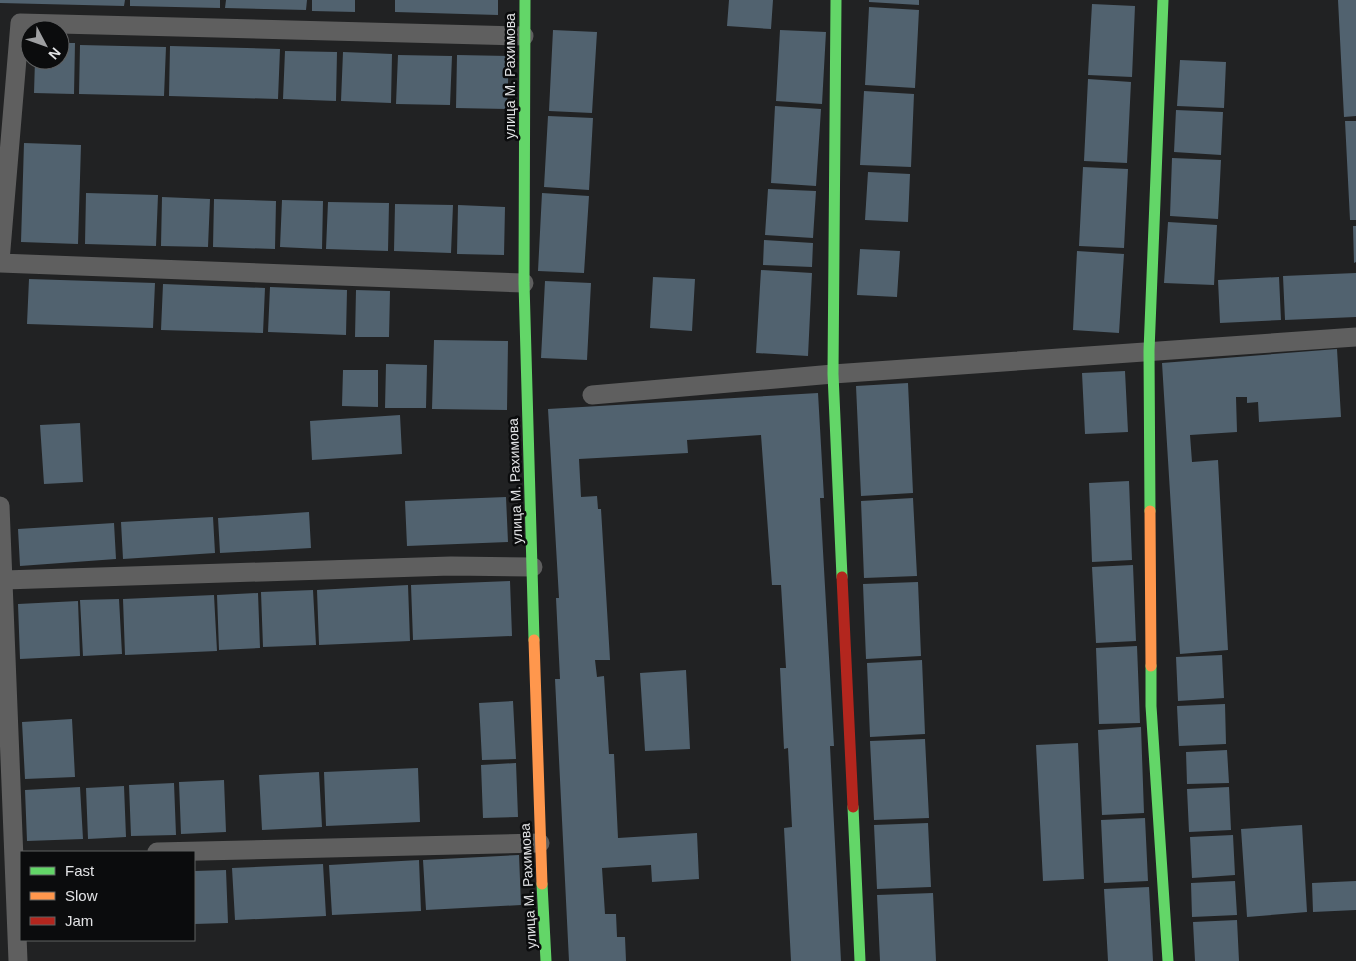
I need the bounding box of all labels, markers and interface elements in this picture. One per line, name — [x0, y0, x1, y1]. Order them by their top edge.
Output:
street label: улица М. Рахимова — [502, 13, 518, 139]
north arrow — [20, 20, 70, 70]
text: N — [45, 44, 64, 63]
street label: улица М. Рахимова — [505, 418, 525, 544]
street label: улица М. Рахимова — [517, 823, 539, 949]
legend — [20, 851, 195, 941]
text: Fast — [65, 862, 95, 879]
text: Slow — [65, 887, 98, 904]
text: Jam — [65, 912, 93, 929]

